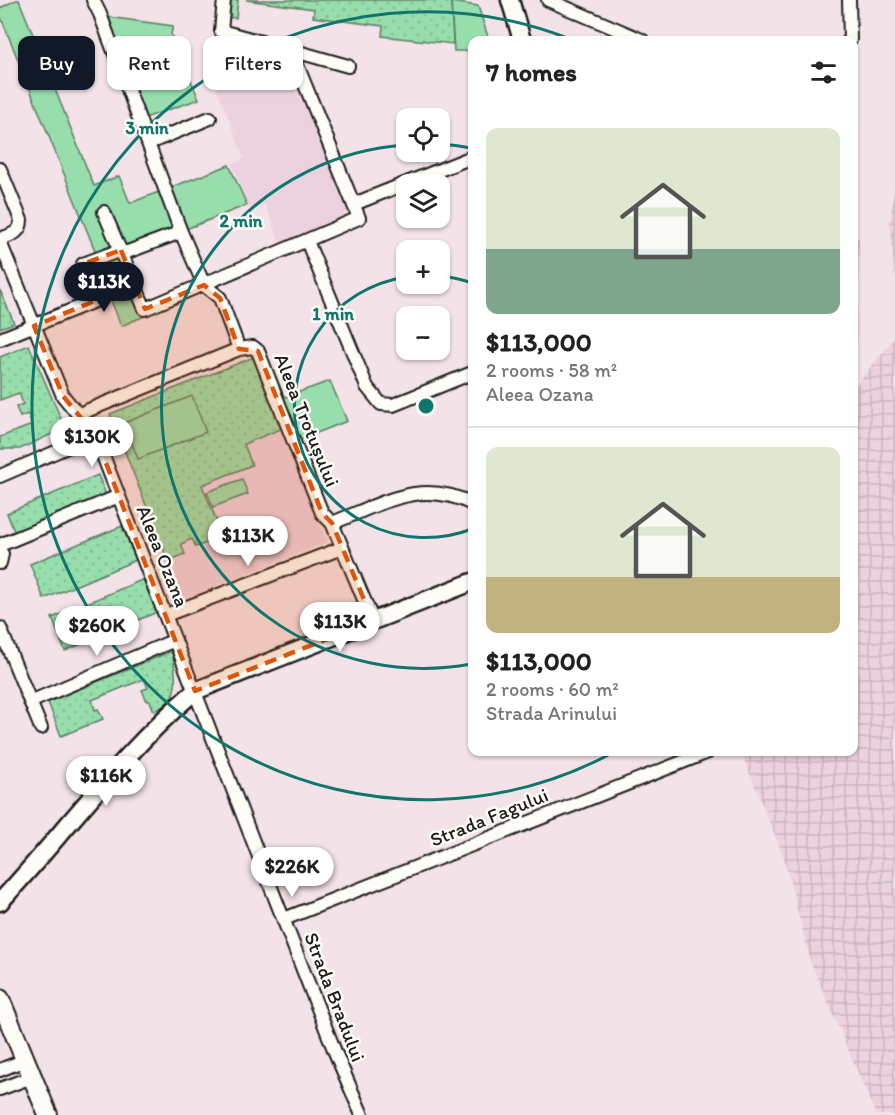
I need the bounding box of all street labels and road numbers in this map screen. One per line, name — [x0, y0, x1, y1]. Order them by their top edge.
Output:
street label: Aleea Trotușului — [269, 350, 345, 490]
street label: Aleea Ozana — [132, 502, 194, 610]
street label: Strada Fagului — [426, 782, 552, 852]
street label: Strada Bradului — [299, 929, 371, 1065]

